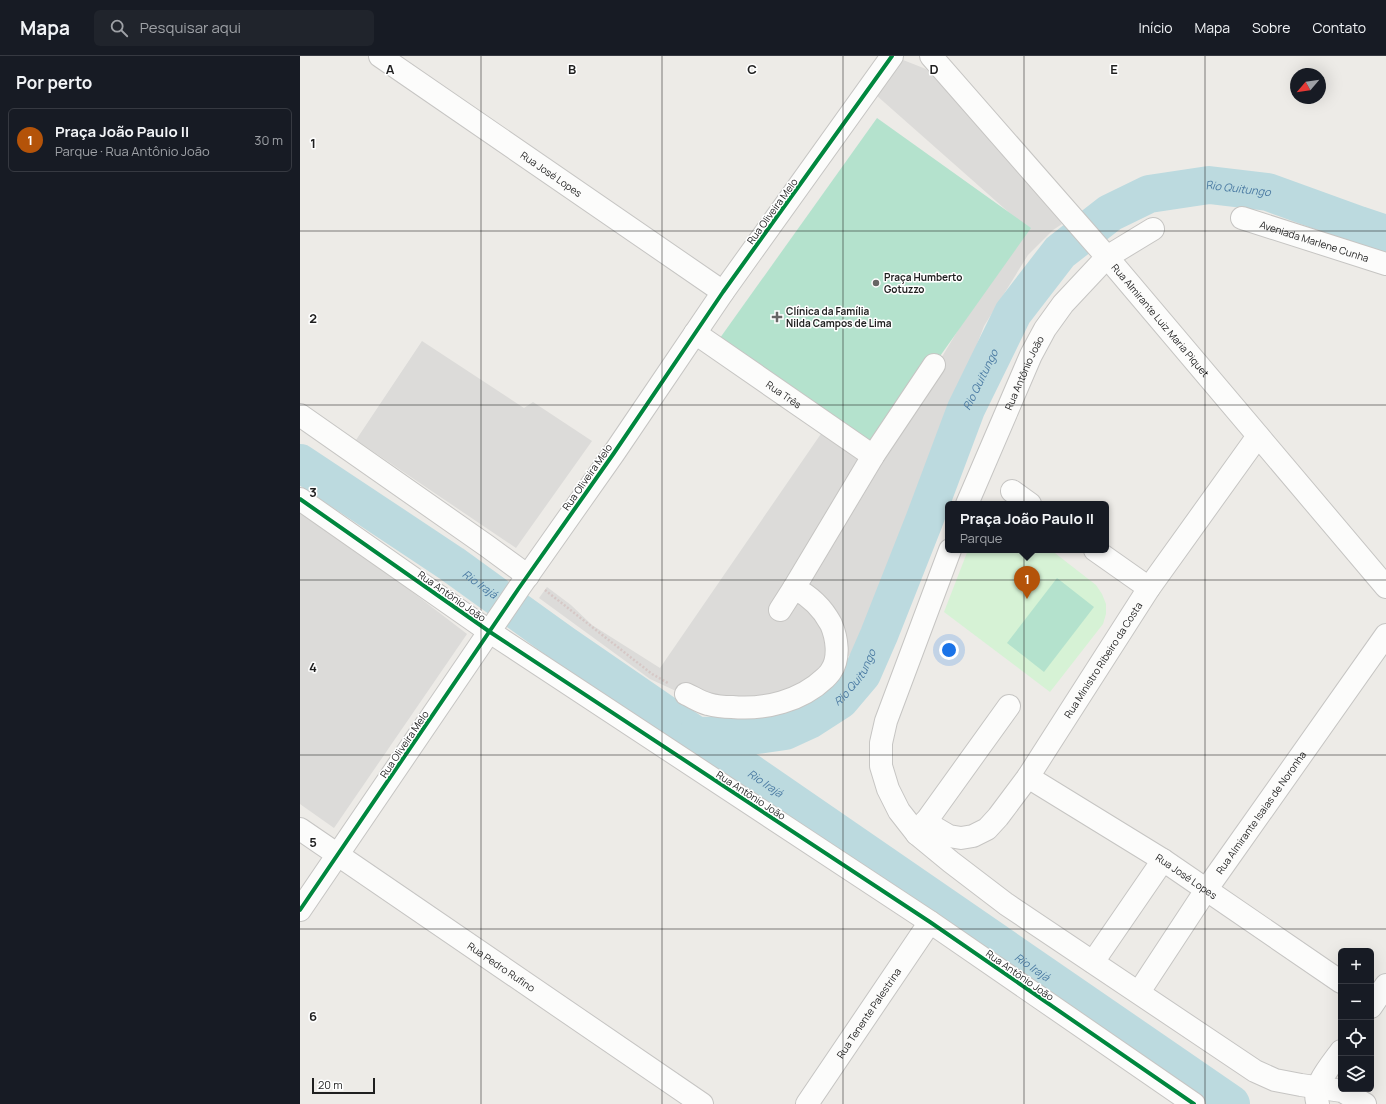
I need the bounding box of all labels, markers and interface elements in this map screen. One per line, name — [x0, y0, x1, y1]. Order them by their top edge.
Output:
search box — [94, 10, 374, 46]
text: Mapa — [20, 15, 70, 41]
icon: search — [108, 17, 130, 39]
text: Pesquisar aqui — [140, 17, 241, 38]
text: Início — [1139, 18, 1172, 37]
text: Mapa — [1194, 18, 1230, 37]
text: Sobre — [1252, 18, 1290, 37]
text: Contato — [1312, 18, 1366, 37]
text: A — [386, 60, 395, 78]
text: B — [568, 60, 576, 78]
text: C — [747, 60, 757, 78]
text: D — [929, 60, 939, 78]
text: E — [1110, 60, 1118, 78]
north arrow — [1290, 68, 1326, 104]
text: Por perto — [16, 71, 92, 94]
text: Praça João Paulo II — [55, 121, 189, 142]
text: 1 — [27, 131, 33, 149]
text: 30 m — [254, 131, 283, 149]
text: 1 — [310, 134, 316, 152]
text: Parque · Rua Antônio João — [55, 142, 210, 160]
street label: Rua José Lopes — [518, 148, 585, 200]
street label: Rua Oliveira Melo — [743, 175, 801, 247]
water label: Rio Quitungo — [1204, 176, 1273, 199]
street label: Aveniada Marlene Cunha — [1258, 217, 1371, 265]
street label: Rua Almirante Luiz Maria Piquet — [1109, 261, 1212, 380]
place label: Praça Humberto Gotuzzo — [884, 270, 962, 296]
marker: Praça Humberto Gotuzzo — [871, 278, 881, 288]
place label: Clínica da Família Nilda Campos de Lima — [786, 304, 892, 330]
text: 2 — [309, 309, 317, 327]
marker: Clínica da Família Nilda Campos de Lima — [771, 311, 783, 323]
street label: Rua Antônio João — [1001, 333, 1047, 412]
water label: Rio Quitungo — [959, 345, 1002, 412]
street label: Rua Três — [763, 377, 804, 412]
street label: Rua Oliveira Melo — [559, 441, 615, 513]
text: 3 — [309, 483, 317, 501]
popup — [945, 501, 1109, 553]
text: Praça João Paulo II — [960, 508, 1094, 529]
text: Parque — [960, 529, 1002, 547]
water label: Rio Irajá — [460, 566, 501, 602]
pin: 1 — [1014, 566, 1040, 599]
street label: Rua Antônio João — [415, 567, 489, 625]
street label: Rua Ministro Ribeiro da Costa — [1061, 599, 1145, 721]
your location — [939, 640, 959, 660]
water label: Rio Quitungo — [831, 645, 880, 709]
text: 4 — [309, 658, 317, 676]
street label: Rua Oliveira Melo — [376, 708, 432, 780]
street label: Rua Almirante Isaias de Noronha — [1212, 748, 1309, 877]
water label: Rio Irajá — [745, 766, 787, 801]
street label: Rua Antônio João — [714, 767, 788, 823]
text: 5 — [309, 833, 317, 851]
street label: Rua José Lopes — [1153, 850, 1220, 902]
street label: Rua Pedro Rufino — [465, 939, 538, 995]
street label: Rua Antônio João — [983, 946, 1057, 1004]
map controls — [1338, 948, 1374, 1092]
button: + — [1338, 948, 1374, 984]
water label: Rio Irajá — [1012, 949, 1054, 985]
street label: Rua Tenente Palestrina — [833, 965, 904, 1061]
button: − — [1338, 984, 1374, 1020]
text: 6 — [309, 1007, 317, 1025]
button: locate — [1338, 1020, 1374, 1056]
button: layers — [1338, 1056, 1374, 1092]
scale bar — [312, 1076, 375, 1095]
text: 20 m — [318, 1077, 343, 1092]

